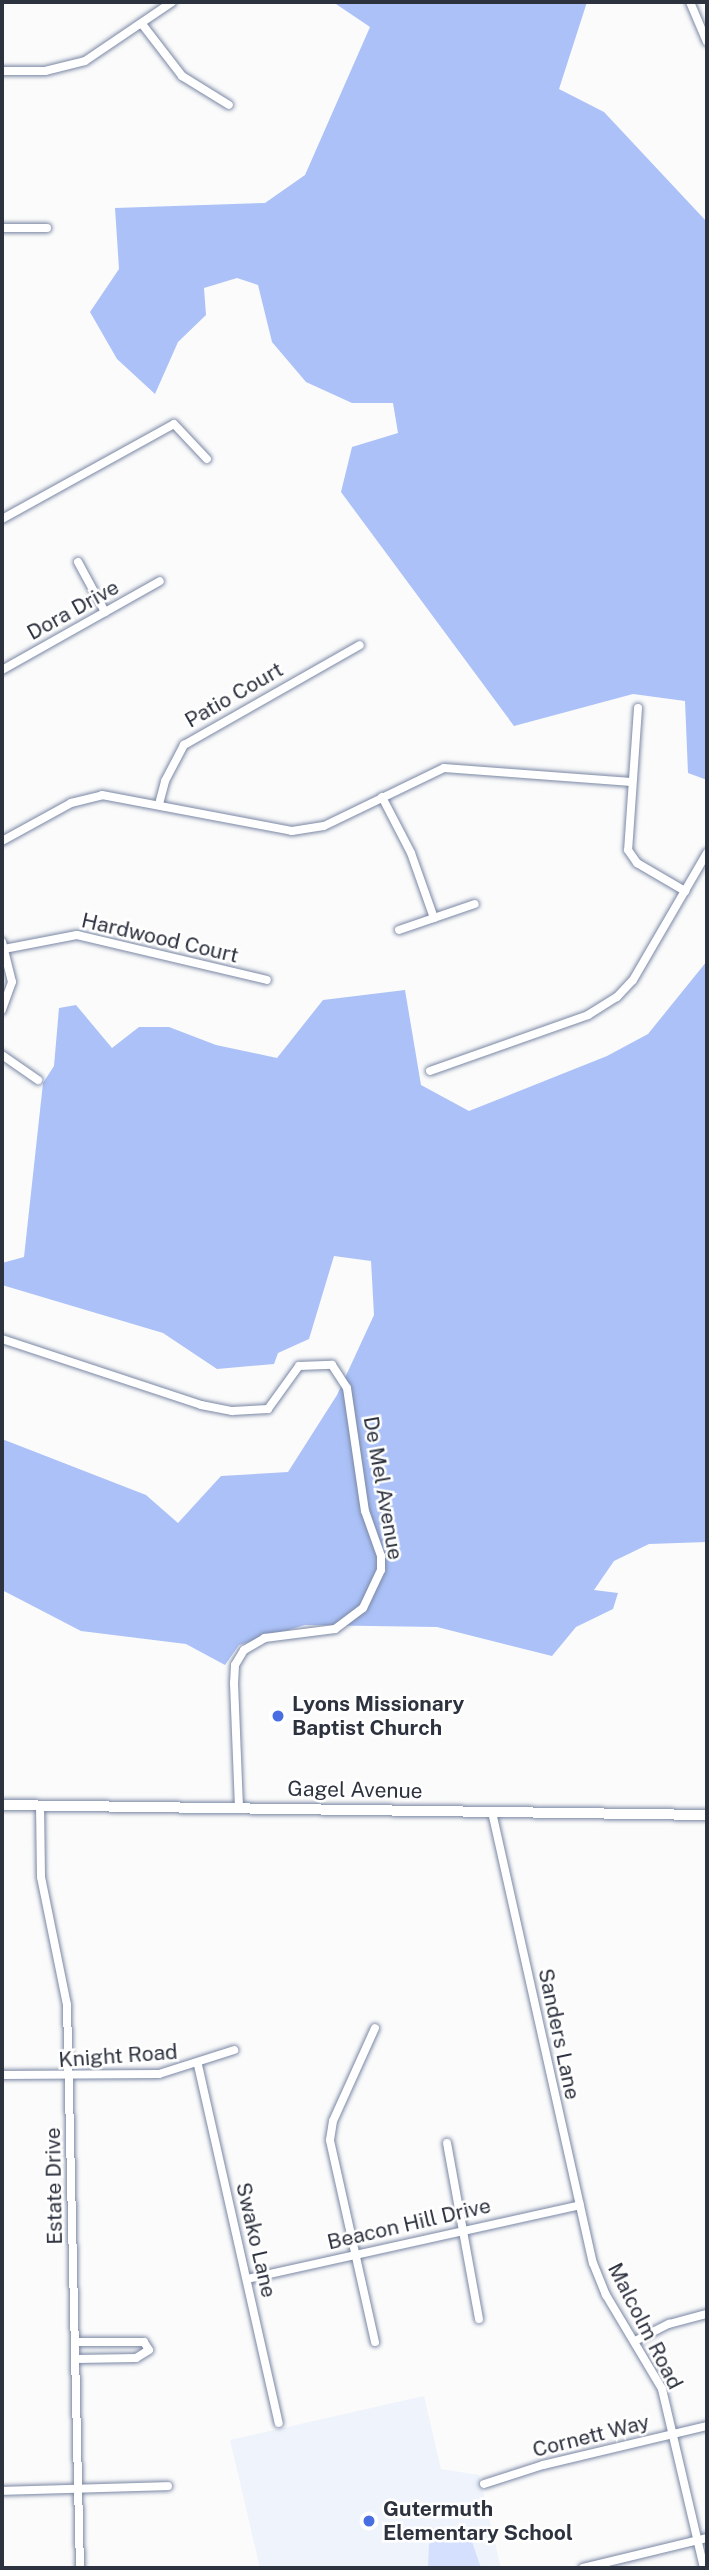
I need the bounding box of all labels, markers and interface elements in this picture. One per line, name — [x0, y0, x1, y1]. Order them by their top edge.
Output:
street label: Dora Drive — [23, 574, 123, 646]
street label: Patio Court — [180, 657, 288, 733]
street label: Hardwood Court — [79, 908, 241, 968]
street label: De Mel Avenue — [358, 1414, 408, 1562]
place label: Lyons Missionary Baptist Church — [292, 1691, 464, 1741]
marker: Lyons Missionary Baptist Church — [270, 1708, 286, 1724]
street label: Gagel Avenue — [287, 1776, 423, 1804]
street label: Sanders Lane — [533, 1966, 585, 2102]
street label: Knight Road — [58, 2039, 178, 2073]
street label: Estate Drive — [40, 2127, 68, 2245]
street label: Swako Lane — [230, 2180, 282, 2300]
street label: Beacon Hill Drive — [325, 2193, 493, 2255]
street label: Malcolm Road — [602, 2259, 688, 2393]
street label: Cornett Way — [530, 2409, 652, 2463]
place label: Gutermuth Elementary School — [383, 2496, 573, 2546]
marker: Gutermuth Elementary School — [361, 2513, 377, 2529]

